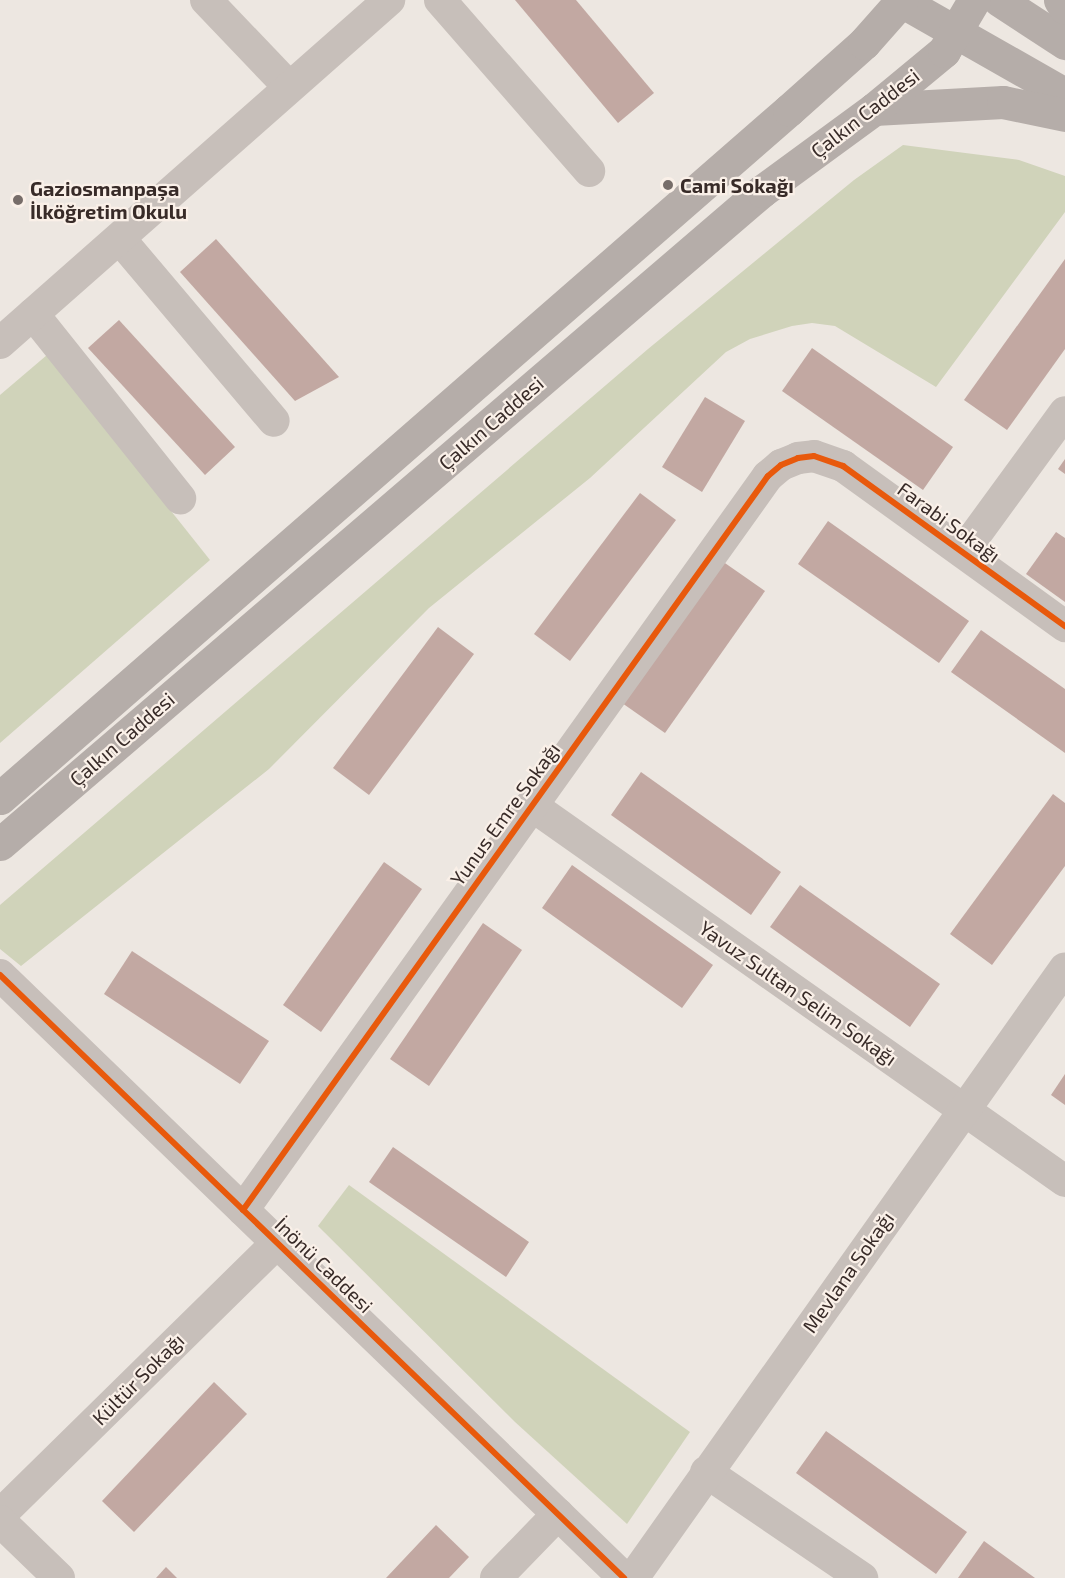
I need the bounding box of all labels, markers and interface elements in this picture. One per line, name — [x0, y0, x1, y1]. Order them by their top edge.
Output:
street label: Çalkın Caddesi — [806, 63, 924, 163]
place label: Cami Sokağı — [680, 173, 794, 197]
place label: Gaziosmanpaşa İlköğretim Okulu — [30, 176, 187, 223]
marker: Cami Sokağı — [661, 178, 675, 192]
marker: Gaziosmanpaşa İlköğretim Okulu — [11, 193, 25, 207]
street label: Çalkın Caddesi — [434, 371, 548, 475]
street label: Farabi Sokağı — [893, 477, 1005, 567]
street label: Çalkın Caddesi — [65, 687, 179, 791]
street label: Yunus Emre Sokağı — [445, 738, 565, 890]
street label: Yavuz Sultan Selim Sokağı — [695, 916, 901, 1070]
street label: Mevlana Sokağı — [797, 1207, 899, 1337]
street label: İnönü Caddesi — [270, 1212, 378, 1318]
street label: Kültür Sokağı — [87, 1328, 189, 1430]

